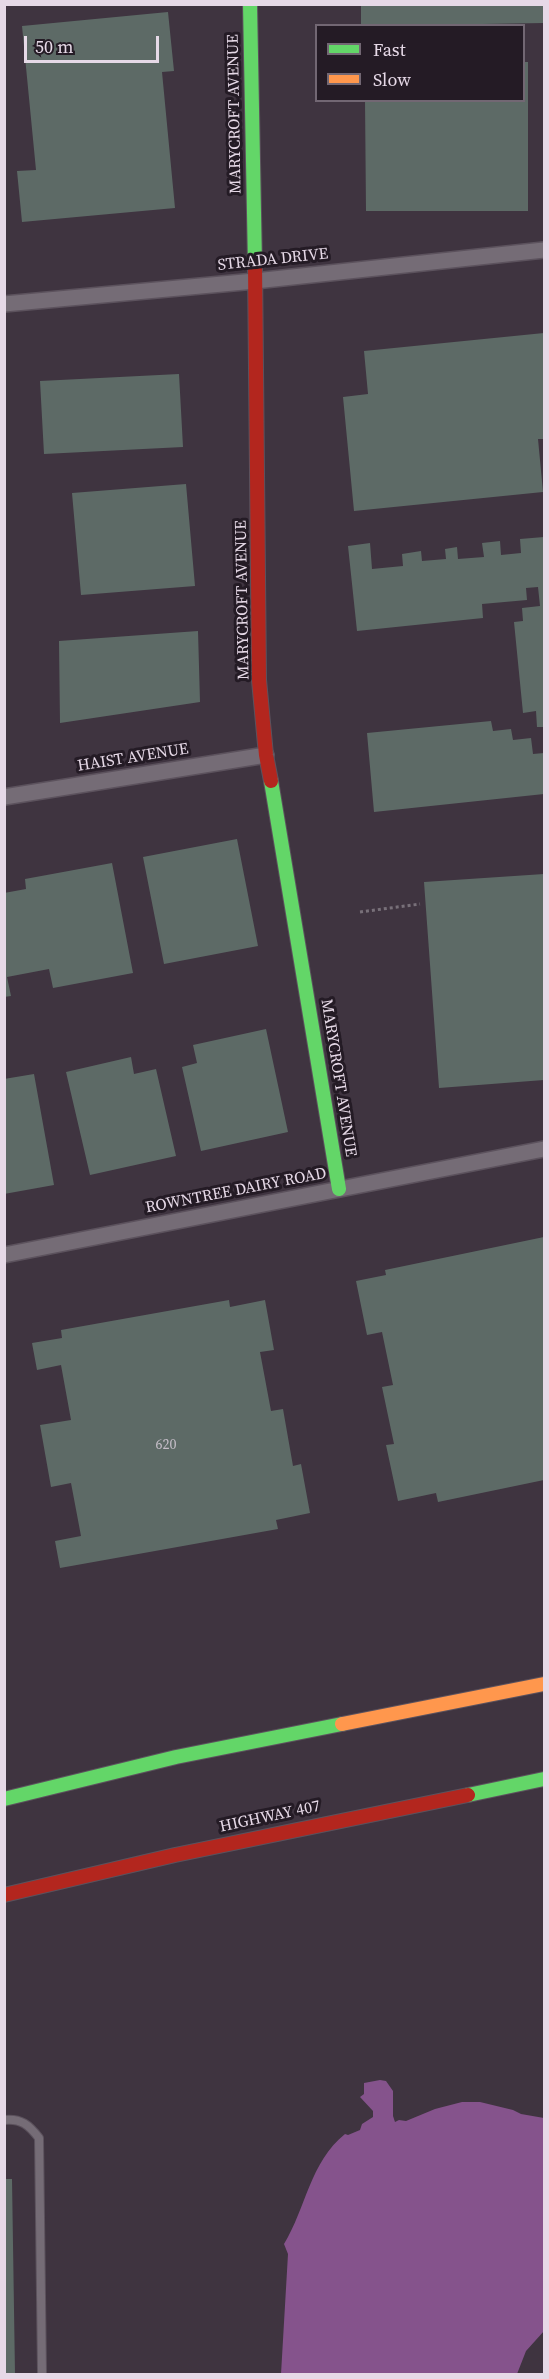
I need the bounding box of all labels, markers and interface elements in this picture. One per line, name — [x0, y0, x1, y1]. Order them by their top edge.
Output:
scale bar — [27, 24, 162, 62]
legend — [315, 24, 525, 102]
text: 50 m — [35, 34, 73, 59]
street label: MARYCROFT AVENUE — [224, 34, 246, 194]
text: Fast — [373, 37, 406, 62]
text: Slow — [373, 67, 411, 92]
street label: STRADA DRIVE — [217, 245, 329, 275]
street label: MARYCROFT AVENUE — [232, 520, 254, 680]
street label: HAIST AVENUE — [76, 740, 190, 776]
street label: MARYCROFT AVENUE — [316, 998, 360, 1158]
street label: ROWNTREE DAIRY ROAD — [144, 1164, 328, 1218]
house number: 620 — [156, 1437, 176, 1453]
street label: HIGHWAY 407 — [218, 1797, 322, 1837]

